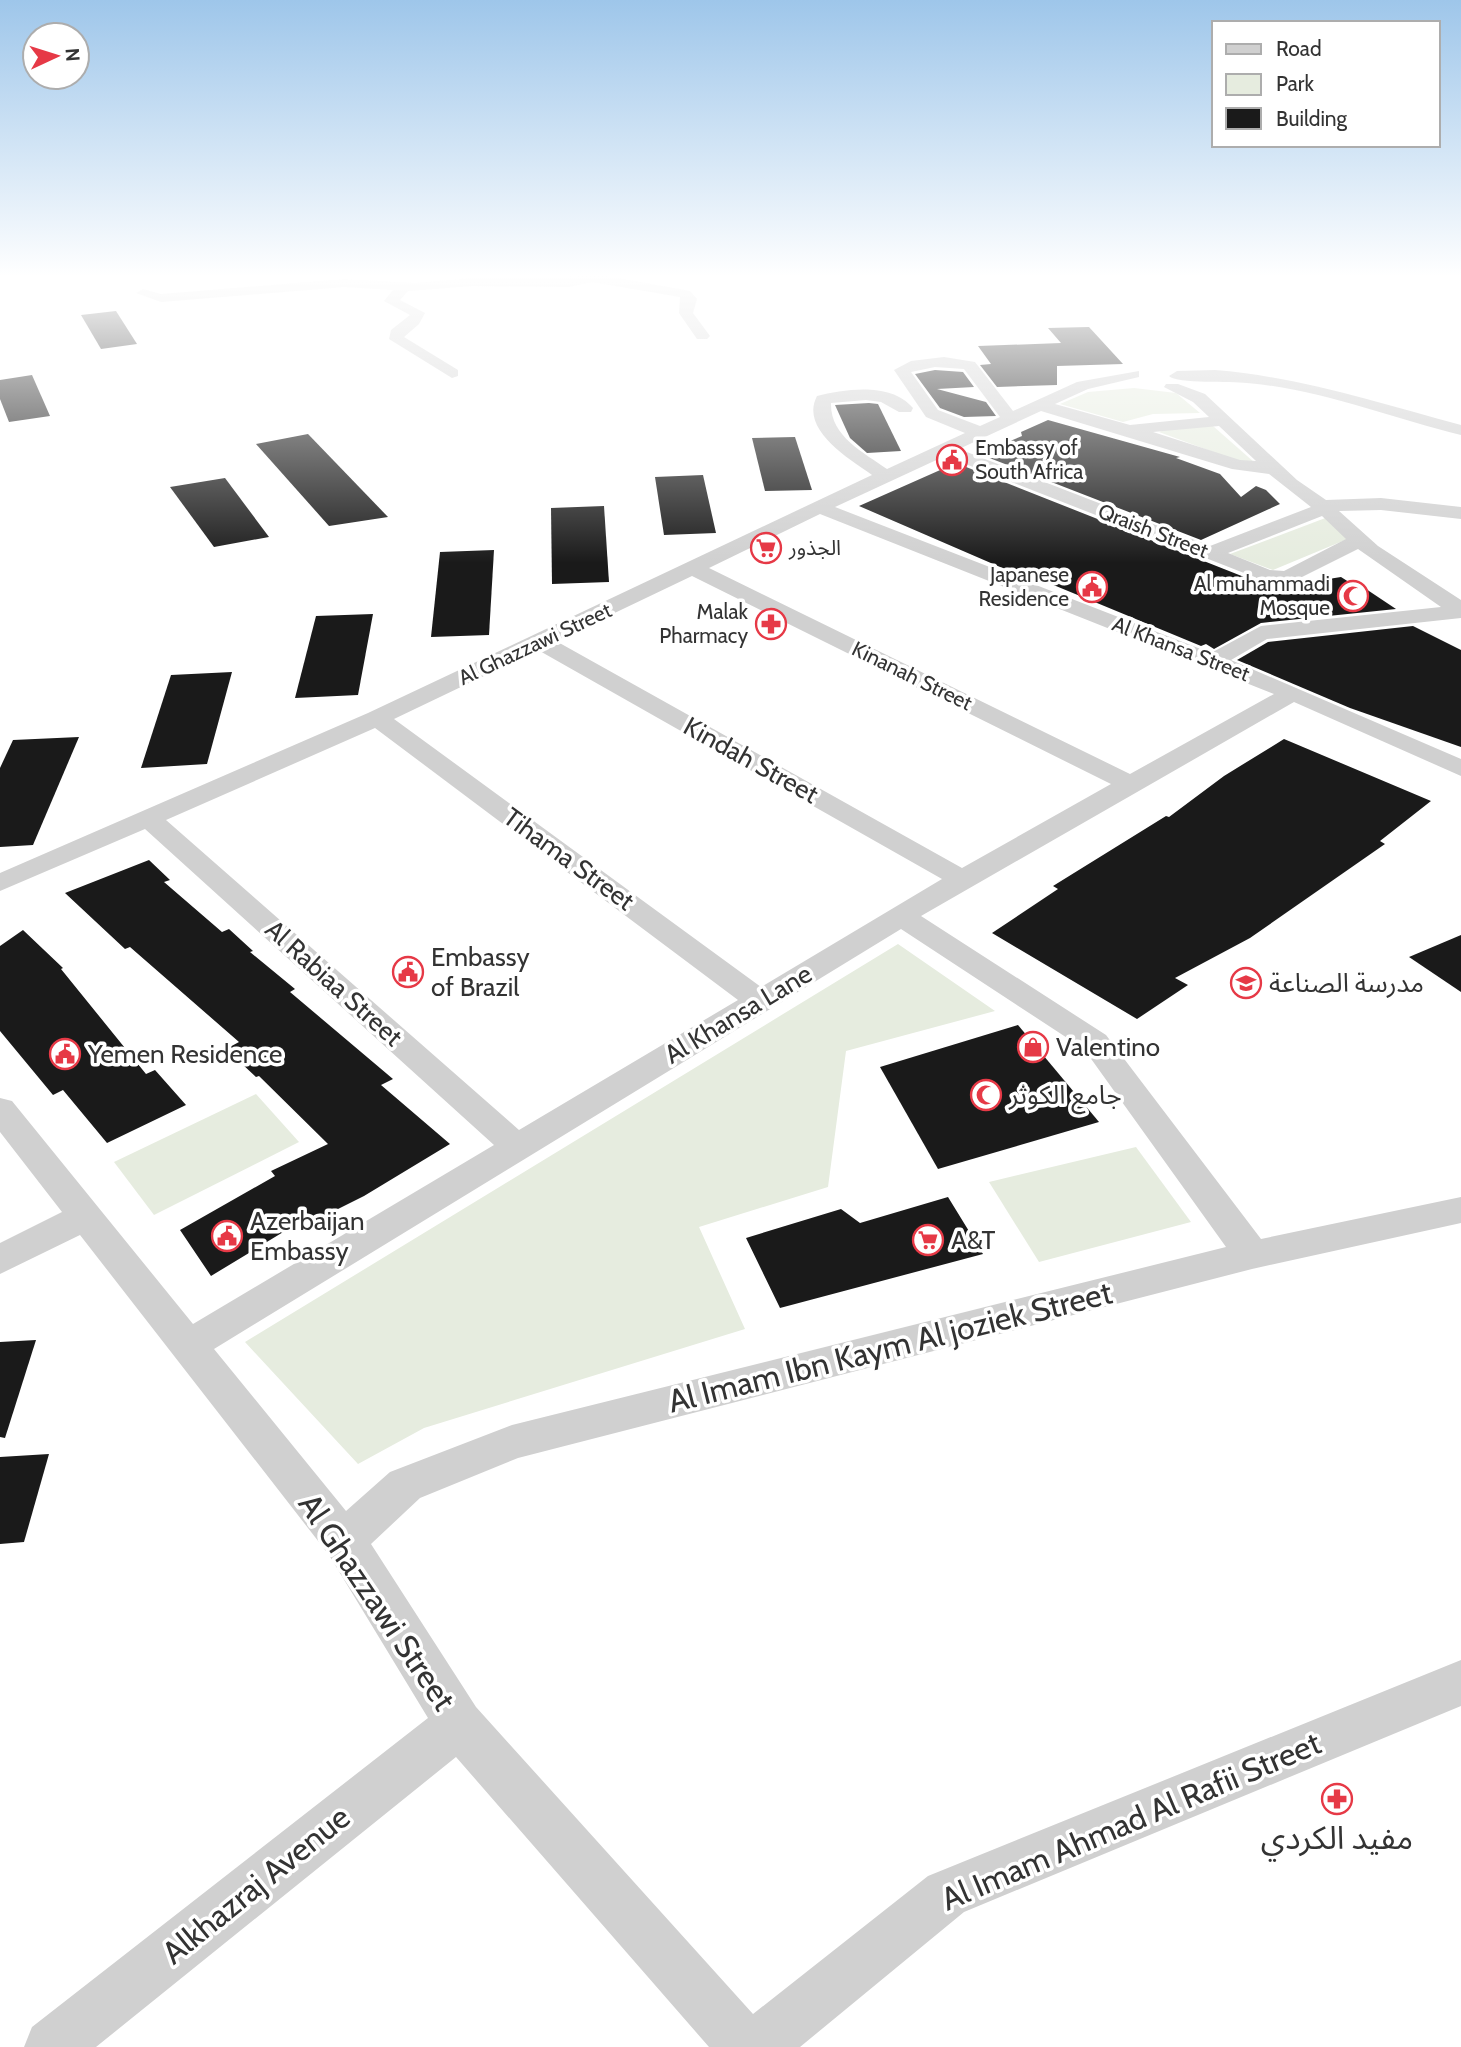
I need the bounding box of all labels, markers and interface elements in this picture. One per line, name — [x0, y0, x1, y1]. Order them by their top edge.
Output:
north arrow — [21, 21, 91, 91]
legend — [1212, 21, 1440, 147]
text: Road — [1276, 36, 1322, 61]
text: N — [61, 47, 84, 62]
text: Park — [1276, 71, 1314, 96]
text: Building — [1276, 106, 1348, 131]
place label: Embassy of South Africa — [975, 435, 1083, 484]
public building icon: Embassy of South Africa — [935, 443, 969, 477]
street label: Qraish Street — [1095, 498, 1212, 563]
supermarket icon: الجذور — [749, 531, 783, 565]
place label: الجذور — [788, 535, 841, 560]
place label: Japanese Residence — [979, 562, 1069, 611]
public building icon: Japanese Residence — [1075, 570, 1109, 604]
place label: Al muhammadi Mosque — [1194, 571, 1330, 620]
mosque icon: Al muhammadi Mosque — [1336, 579, 1370, 613]
street label: Al Ghazzawi Street — [454, 597, 615, 690]
place label: Malak Pharmacy — [659, 599, 749, 648]
pharmacy icon: Malak Pharmacy — [754, 607, 788, 641]
street label: Al Khansa Street — [1109, 611, 1253, 686]
street label: Kinanah Street — [848, 636, 976, 715]
street label: Kindah Street — [678, 710, 824, 810]
street label: Tihama Street — [497, 801, 641, 917]
street label: Al Rabiaa Street — [259, 913, 409, 1053]
place label: Embassy of Brazil — [431, 941, 530, 1003]
public building icon: Embassy of Brazil — [391, 955, 425, 989]
street label: Al Khansa Lane — [659, 958, 817, 1070]
school or university icon: مدرسة الصناعة — [1229, 966, 1263, 1000]
place label: مدرسة الصناعة — [1269, 967, 1424, 999]
shop icon: Valentino — [1016, 1030, 1050, 1064]
place label: Valentino — [1056, 1031, 1160, 1063]
public building icon: Yemen Residence — [48, 1037, 82, 1071]
place label: Yemen Residence — [87, 1038, 282, 1070]
mosque icon: جامع الكوثر — [969, 1078, 1003, 1112]
place label: جامع الكوثر — [1008, 1079, 1122, 1115]
place label: Azerbaijan Embassy — [250, 1205, 364, 1267]
public building icon: Azerbaijan Embassy — [210, 1219, 244, 1253]
supermarket icon: A&T — [911, 1223, 945, 1257]
place label: A&T — [951, 1224, 995, 1256]
street label: Al Imam Ibn Kaym Al joziek Street — [664, 1272, 1116, 1421]
street label: Al Ghazzawi Street — [291, 1486, 464, 1718]
street label: Al Imam Ahmad Al Rafii Street — [935, 1723, 1327, 1918]
pharmacy icon: مفيد الكردي — [1320, 1782, 1354, 1816]
street label: Alkhazraj Avenue — [154, 1797, 357, 1972]
place label: مفيد الكردي — [1261, 1818, 1413, 1862]

